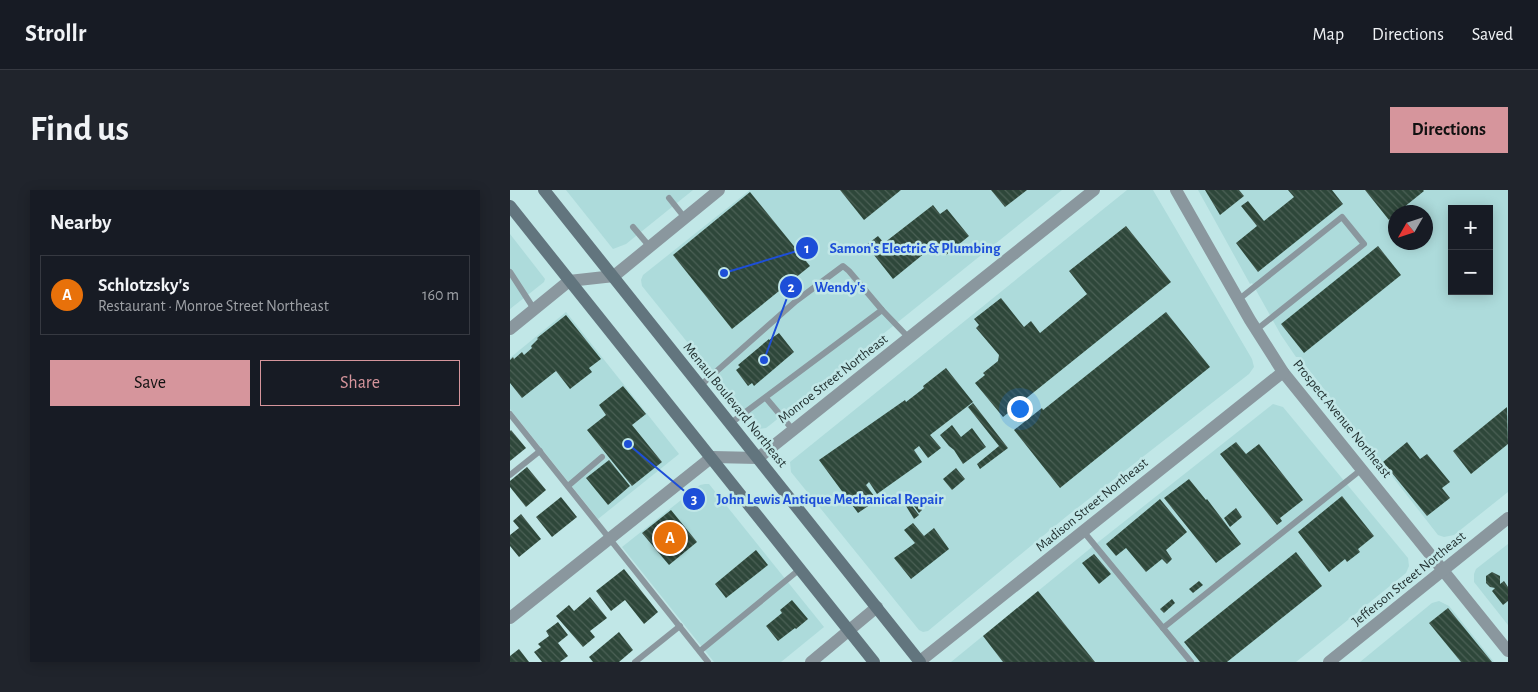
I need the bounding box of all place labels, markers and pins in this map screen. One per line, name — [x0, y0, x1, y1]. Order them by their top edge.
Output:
callout: Samon's Electric & Plumbing — [795, 233, 1011, 263]
callout: Wendy's — [779, 272, 875, 302]
callout: John Lewis Antique Mechanical Repair — [681, 484, 953, 514]
pin: A — [654, 519, 686, 557]

